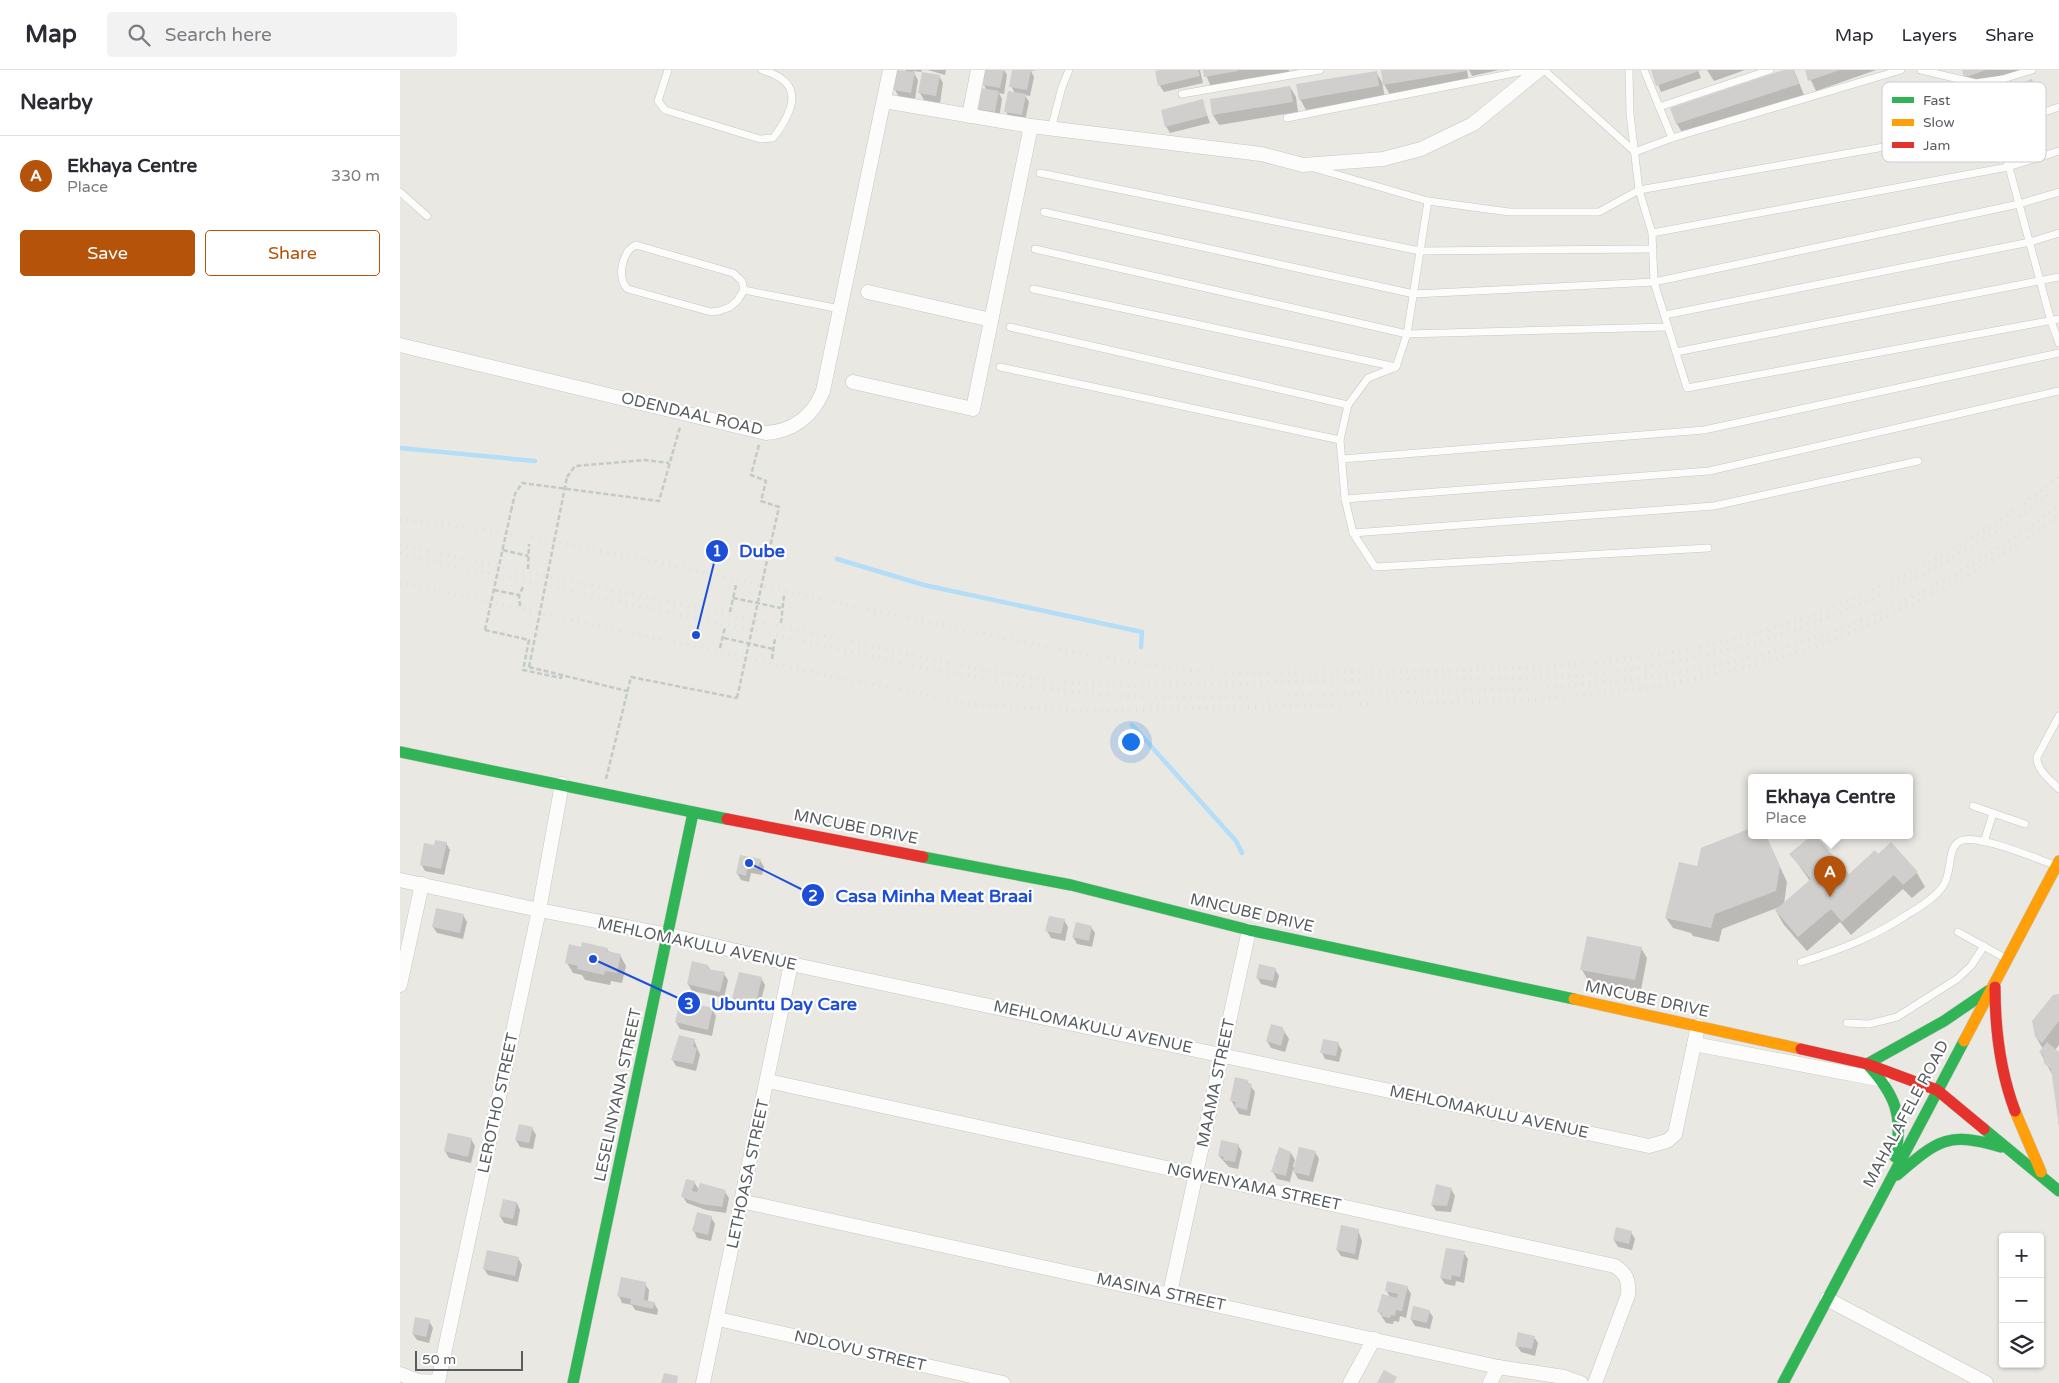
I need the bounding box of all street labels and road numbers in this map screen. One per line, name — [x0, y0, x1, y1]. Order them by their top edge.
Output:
street label: ODENDAAL ROAD — [619, 388, 765, 440]
street label: MNCUBE DRIVE — [792, 805, 920, 849]
street label: MNCUBE DRIVE — [1188, 889, 1316, 937]
street label: MEHLOMAKULU AVENUE — [596, 913, 798, 975]
street label: MNCUBE DRIVE — [1583, 976, 1711, 1022]
street label: MEHLOMAKULU AVENUE — [992, 996, 1194, 1058]
street label: LESELINYANA STREET — [590, 1006, 646, 1184]
street label: MAAMA STREET — [1193, 1017, 1239, 1149]
street label: LEROTHO STREET — [473, 1031, 523, 1175]
street label: MAHALAFELE ROAD — [1859, 1037, 1953, 1191]
street label: MEHLOMAKULU AVENUE — [1388, 1081, 1590, 1143]
street label: LETHOASA STREET — [722, 1097, 774, 1251]
street label: NGWENYAMA STREET — [1165, 1159, 1343, 1215]
street label: MASINA STREET — [1095, 1269, 1228, 1315]
street label: NDLOVU STREET — [792, 1326, 928, 1376]

